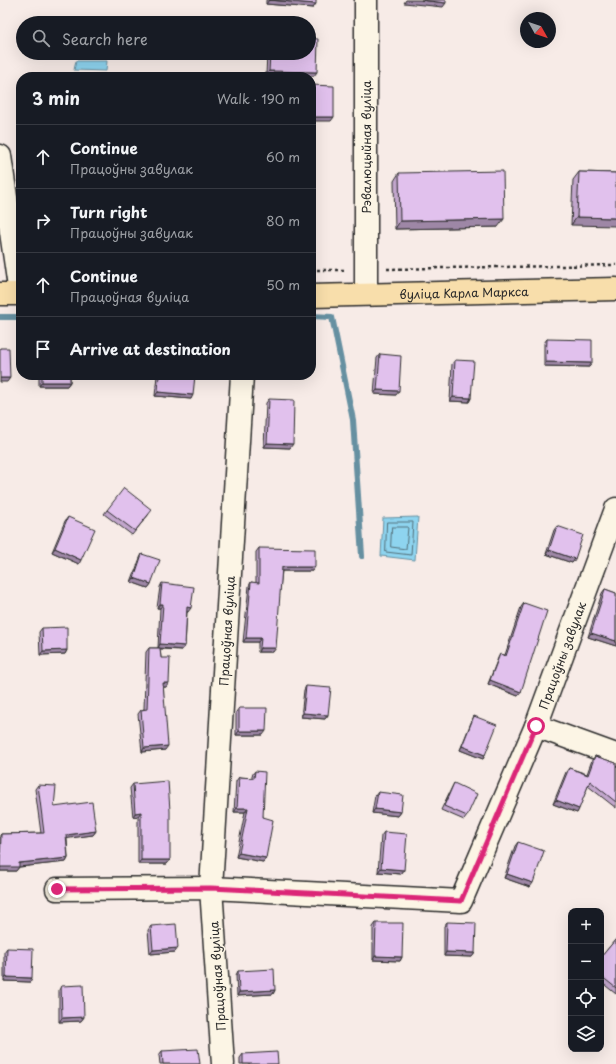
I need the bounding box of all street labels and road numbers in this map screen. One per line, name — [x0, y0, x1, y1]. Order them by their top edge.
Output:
street label: Рэвалюцыйная вуліца — [357, 80, 375, 214]
street label: вуліца Карла Маркса — [399, 282, 529, 303]
street label: Працоўная вуліца — [214, 575, 239, 686]
street label: Працоўны завулак — [534, 598, 590, 712]
street label: Працоўная вуліца — [204, 920, 230, 1031]

